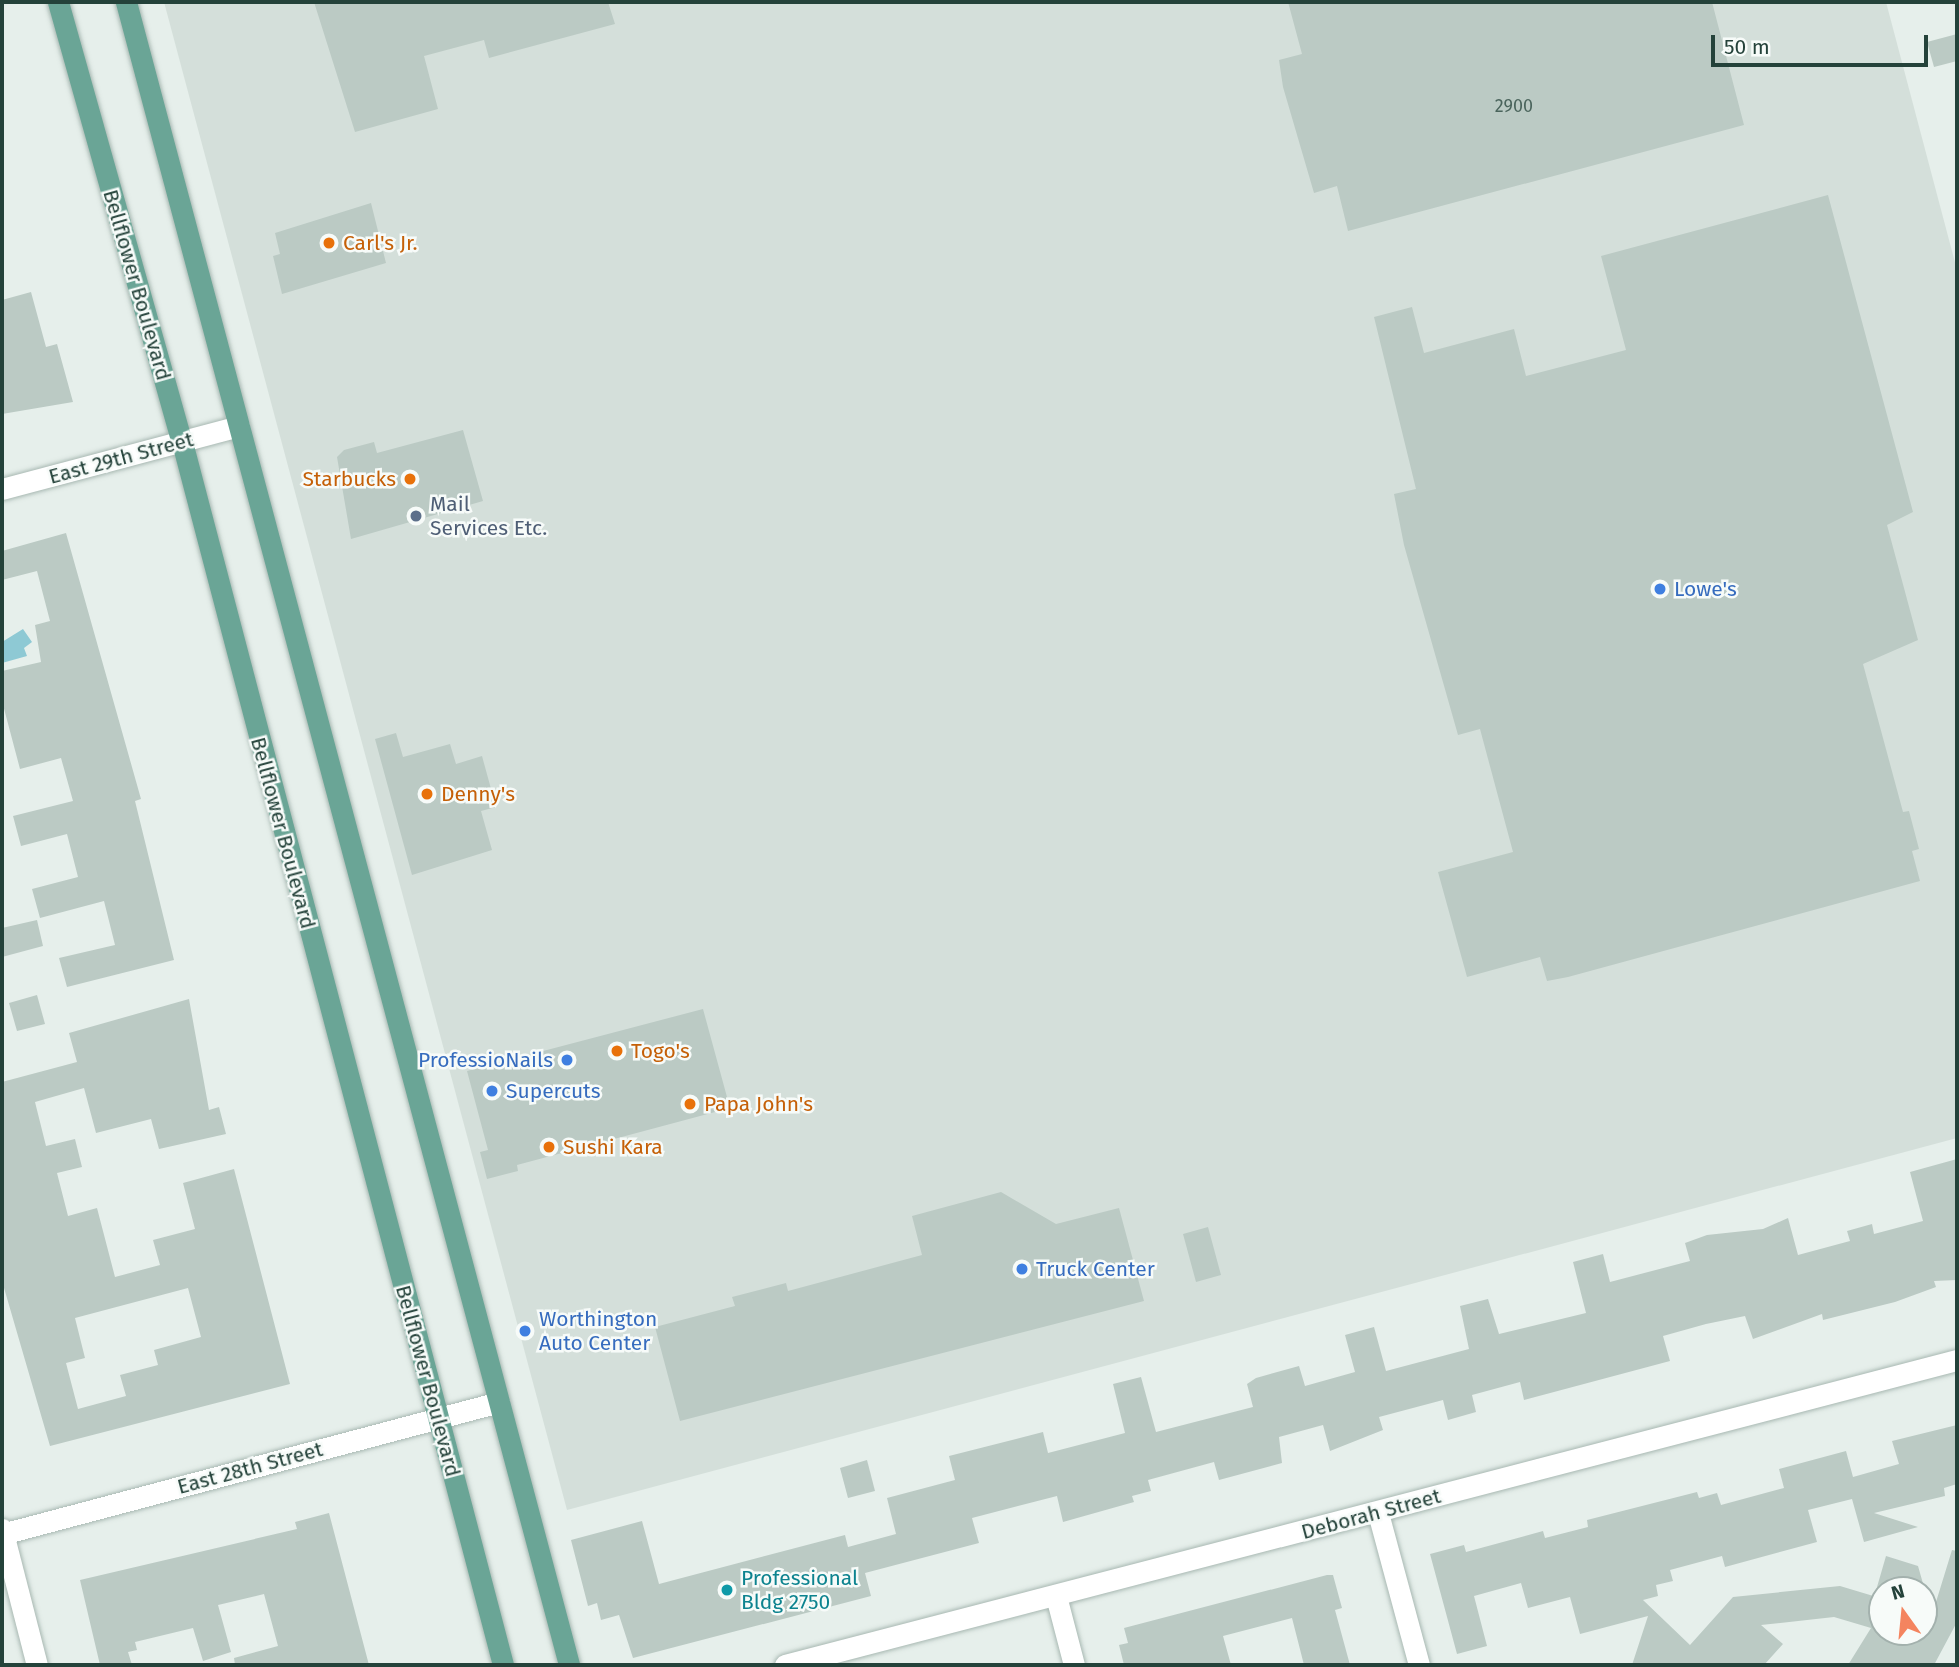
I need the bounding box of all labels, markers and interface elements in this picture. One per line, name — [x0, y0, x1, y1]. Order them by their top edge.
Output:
scale bar — [1714, 21, 1931, 65]
text: 50 m — [1724, 34, 1770, 60]
house number: 2900 — [1495, 95, 1533, 117]
street label: Bellflower Boulevard — [98, 187, 176, 383]
place label: Carl's Jr. — [343, 230, 418, 256]
marker: Carl's Jr. — [321, 235, 337, 251]
street label: East 29th Street — [46, 427, 196, 489]
place label: Starbucks — [302, 466, 396, 492]
marker: Starbucks — [402, 471, 418, 487]
place label: Mail Services Etc. — [430, 491, 547, 541]
marker: Mail Services Etc. — [408, 508, 424, 524]
place label: Lowe's — [1674, 576, 1737, 602]
marker: Lowe's — [1652, 581, 1668, 597]
street label: Bellflower Boulevard — [245, 734, 321, 932]
place label: Denny's — [441, 781, 515, 807]
marker: Denny's — [419, 786, 435, 802]
place label: Togo's — [631, 1038, 690, 1064]
marker: Togo's — [609, 1043, 625, 1059]
place label: ProfessioNails — [418, 1047, 553, 1073]
marker: ProfessioNails — [559, 1052, 575, 1068]
place label: Supercuts — [506, 1078, 600, 1104]
marker: Supercuts — [484, 1083, 500, 1099]
place label: Papa John's — [704, 1091, 813, 1117]
marker: Papa John's — [682, 1096, 698, 1112]
place label: Sushi Kara — [563, 1134, 663, 1160]
marker: Sushi Kara — [541, 1139, 557, 1155]
place label: Truck Center — [1036, 1256, 1155, 1282]
marker: Truck Center — [1014, 1261, 1030, 1277]
street label: Bellflower Boulevard — [390, 1282, 466, 1480]
place label: Worthington Auto Center — [539, 1306, 657, 1356]
marker: Worthington Auto Center — [517, 1323, 533, 1339]
street label: East 28th Street — [175, 1436, 325, 1500]
street label: Deborah Street — [1299, 1483, 1443, 1545]
place label: Professional Bldg 2750 — [741, 1565, 858, 1615]
north arrow — [1868, 1576, 1938, 1646]
text: N — [1889, 1579, 1907, 1605]
marker: Professional Bldg 2750 — [719, 1582, 735, 1598]

